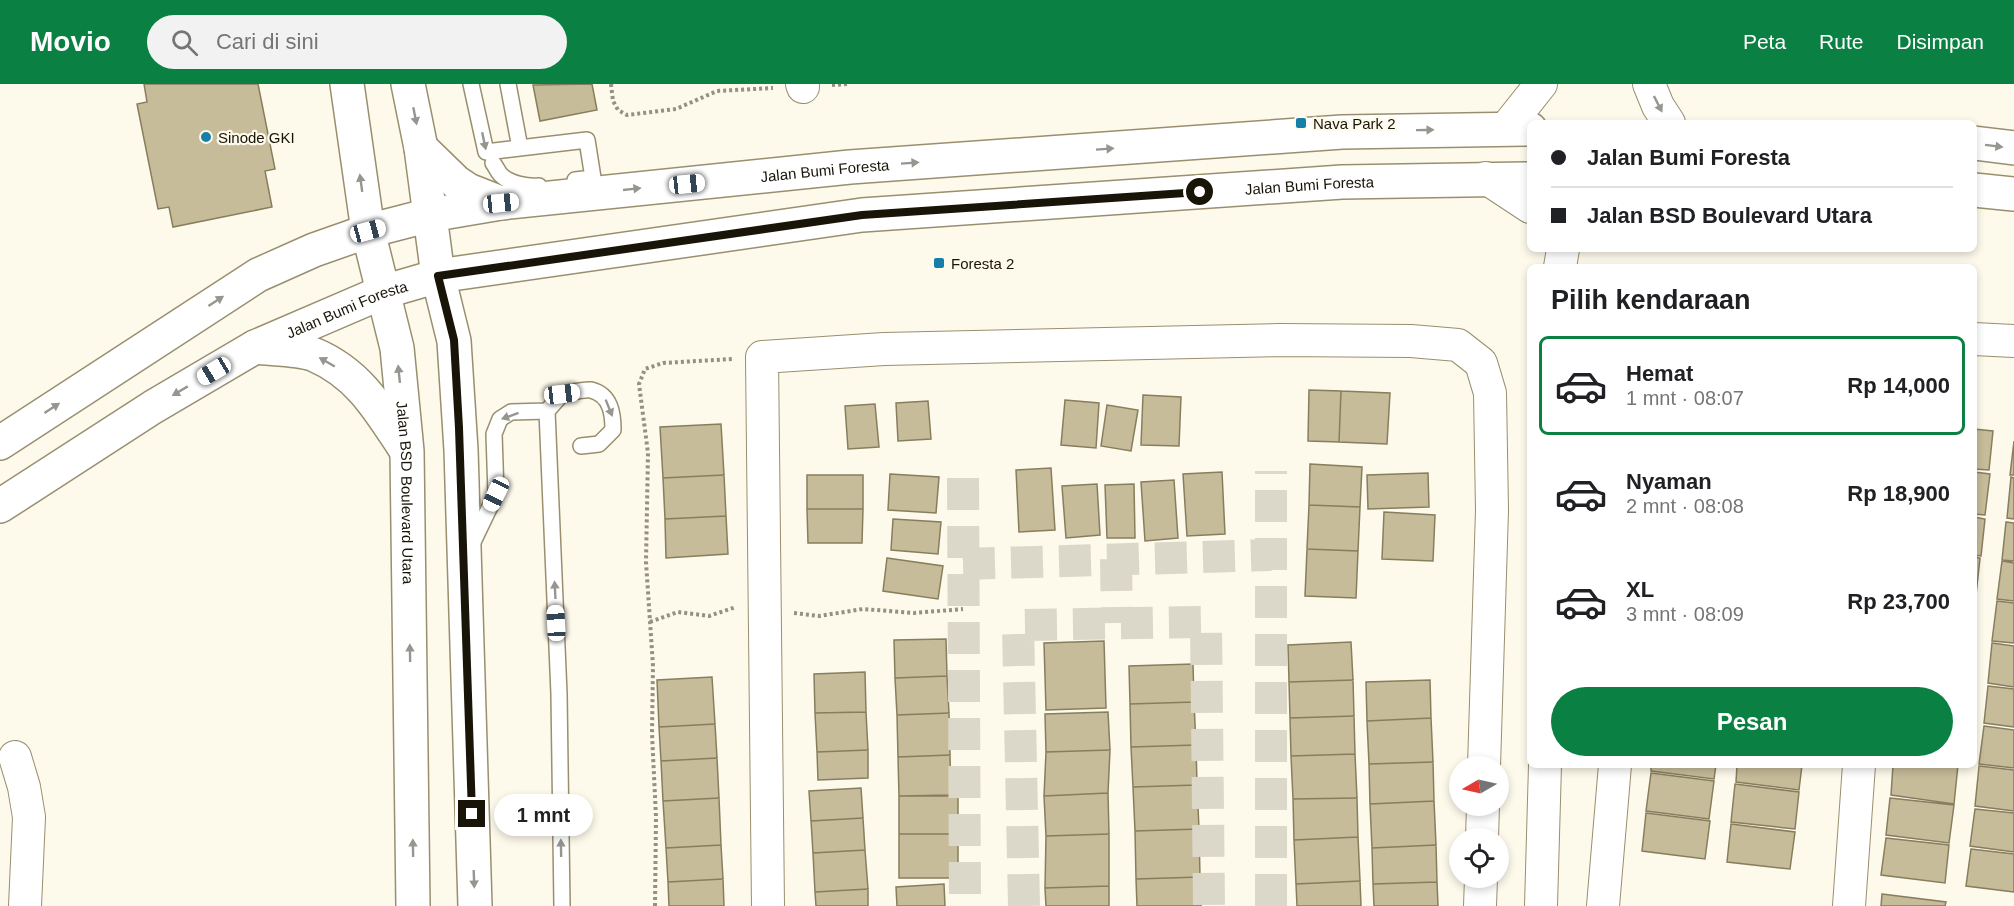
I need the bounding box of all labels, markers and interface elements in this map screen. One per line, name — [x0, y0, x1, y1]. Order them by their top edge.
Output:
search box — [147, 15, 567, 69]
text: Movio — [30, 26, 111, 57]
icon: search — [168, 26, 201, 59]
text: Cari di sini — [216, 29, 319, 54]
text: Peta — [1743, 30, 1786, 53]
text: Rute — [1819, 30, 1863, 53]
text: Disimpan — [1896, 30, 1984, 53]
one-way arrow — [1653, 96, 1663, 113]
one-way arrow — [411, 107, 420, 126]
place label: Nava Park 2 — [1313, 115, 1396, 132]
marker: Nava Park 2 — [1294, 116, 1308, 130]
one-way arrow — [1416, 125, 1435, 135]
place label: Sinode GKI — [218, 129, 295, 146]
marker: Sinode GKI — [199, 130, 213, 144]
one-way arrow — [479, 132, 489, 150]
one-way arrow — [1985, 141, 2004, 150]
one-way arrow — [1095, 144, 1114, 154]
text: Jalan Bumi Foresta — [1587, 145, 1790, 170]
street label: Jalan Bumi Foresta — [760, 156, 890, 185]
one-way arrow — [901, 158, 920, 168]
one-way arrow — [357, 173, 366, 192]
car — [668, 173, 706, 195]
street label: Jalan Bumi Foresta — [1244, 173, 1375, 197]
route start — [1186, 178, 1213, 205]
one-way arrow — [623, 184, 642, 194]
car — [482, 192, 520, 214]
text: Jalan BSD Boulevard Utara — [1587, 203, 1872, 228]
car — [348, 218, 388, 244]
place label: Foresta 2 — [951, 255, 1014, 272]
marker: Foresta 2 — [932, 256, 946, 270]
street label: Jalan Bumi Foresta — [284, 277, 410, 341]
text: Pilih kendaraan — [1551, 285, 1751, 315]
one-way arrow — [208, 296, 224, 307]
car — [194, 354, 234, 388]
one-way arrow — [319, 356, 335, 367]
icon: car — [1554, 359, 1608, 413]
text: Hemat — [1626, 361, 1693, 386]
one-way arrow — [394, 364, 404, 383]
text: Rp 14,000 — [1847, 373, 1950, 398]
car — [543, 383, 581, 405]
one-way arrow — [171, 386, 188, 396]
text: 1 mnt · 08:07 — [1626, 387, 1744, 409]
one-way arrow — [604, 399, 614, 417]
street label: Jalan BSD Boulevard Utara — [394, 400, 417, 585]
one-way arrow — [44, 402, 61, 413]
one-way arrow — [501, 411, 519, 421]
icon: car — [1554, 467, 1608, 521]
text: Nyaman — [1626, 469, 1712, 494]
car — [480, 474, 512, 514]
text: Rp 18,900 — [1847, 481, 1950, 506]
text: 2 mnt · 08:08 — [1626, 495, 1744, 517]
icon: car — [1554, 575, 1608, 629]
text: XL — [1626, 577, 1654, 602]
one-way arrow — [550, 580, 559, 599]
text: Rp 23,700 — [1847, 589, 1950, 614]
text: 3 mnt · 08:09 — [1626, 603, 1744, 625]
car — [546, 605, 566, 641]
one-way arrow — [405, 643, 415, 662]
button: Pesan — [1551, 687, 1953, 756]
north arrow — [1449, 756, 1509, 816]
map controls — [1449, 756, 1509, 888]
callout: 1 mnt — [493, 793, 592, 835]
route end — [458, 800, 485, 827]
text: 1 mnt — [517, 804, 570, 826]
button: locate — [1449, 828, 1509, 888]
one-way arrow — [408, 838, 417, 857]
one-way arrow — [556, 838, 566, 857]
one-way arrow — [469, 869, 479, 888]

